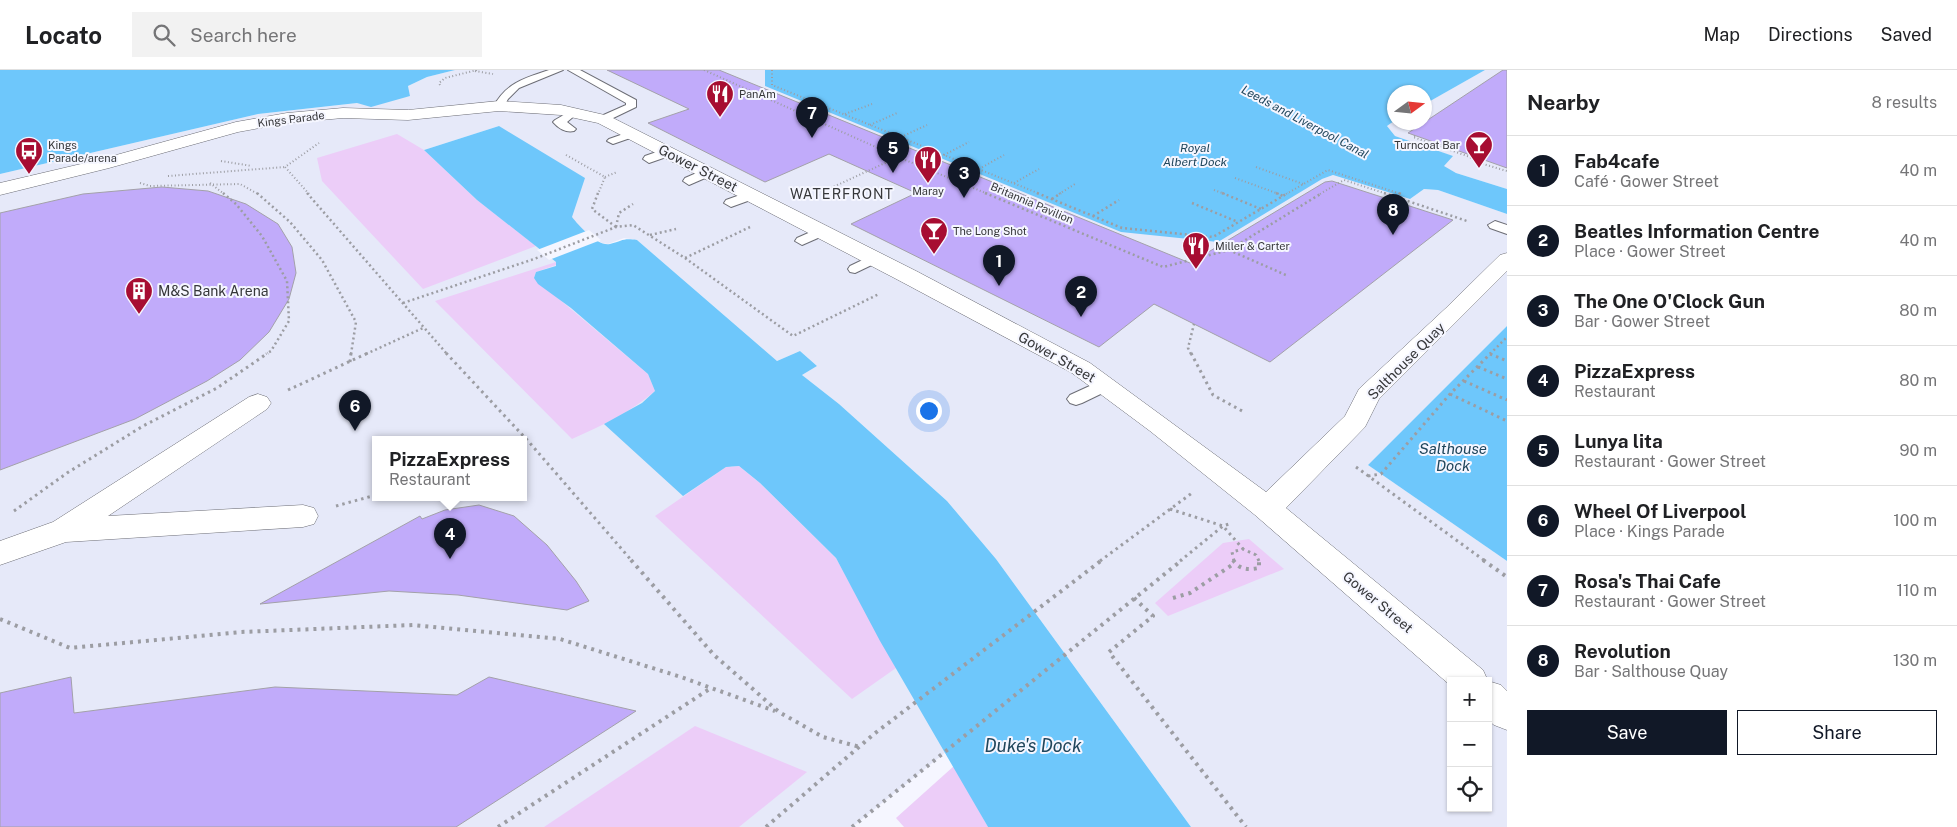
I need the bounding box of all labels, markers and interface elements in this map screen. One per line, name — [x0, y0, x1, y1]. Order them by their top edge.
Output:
search box — [132, 12, 482, 57]
text: Locato — [25, 21, 102, 49]
icon: search — [150, 21, 178, 49]
text: Search here — [190, 24, 297, 46]
text: Map — [1703, 24, 1740, 45]
text: Directions — [1768, 24, 1853, 45]
text: Saved — [1881, 24, 1932, 45]
restaurant icon: PanAm — [705, 79, 735, 118]
water label: Leeds and Liverpool Canal — [1239, 83, 1371, 161]
north arrow — [1387, 85, 1432, 130]
place label: PanAm — [739, 88, 776, 100]
text: Nearby — [1527, 90, 1600, 115]
text: 8 results — [1872, 93, 1937, 112]
pin: 7 — [796, 97, 828, 138]
street label: Kings Parade — [257, 109, 325, 129]
bar icon: Turncoat Bar — [1464, 130, 1494, 169]
pin: 5 — [877, 132, 909, 173]
bus stop icon: Kings Parade/arena — [14, 136, 44, 175]
place label: Kings Parade/arena — [48, 139, 117, 164]
place label: Turncoat Bar — [1394, 139, 1460, 151]
street label: Gower Street — [656, 141, 740, 195]
water label: Royal Albert Dock — [1163, 141, 1228, 169]
restaurant icon: Maray — [913, 145, 943, 184]
text: Fab4cafe — [1574, 150, 1660, 172]
pin: 3 — [948, 157, 980, 198]
text: 1 — [1540, 161, 1546, 180]
text: 40 m — [1899, 161, 1937, 180]
text: Café · Gower Street — [1574, 172, 1719, 191]
street label: Britannia Pavilion — [989, 180, 1075, 226]
place label: Maray — [912, 185, 944, 197]
district label: WATERFRONT — [790, 186, 894, 202]
pin: 8 — [1377, 194, 1409, 235]
bar icon: The Long Shot — [919, 216, 949, 255]
text: Beatles Information Centre — [1574, 220, 1819, 242]
place label: The Long Shot — [953, 225, 1027, 237]
restaurant icon: Miller & Carter — [1181, 231, 1211, 270]
text: 2 — [1538, 231, 1548, 250]
text: 40 m — [1899, 231, 1937, 250]
place label: Miller & Carter — [1215, 240, 1290, 252]
text: Place · Gower Street — [1574, 242, 1726, 261]
pin: 1 — [983, 245, 1015, 286]
building icon: M&S Bank Arena — [124, 276, 154, 315]
pin: 2 — [1065, 276, 1097, 317]
place label: M&S Bank Arena — [158, 283, 269, 299]
text: The One O'Clock Gun — [1574, 290, 1765, 312]
text: 3 — [1538, 301, 1548, 320]
text: 80 m — [1899, 301, 1937, 320]
text: Bar · Gower Street — [1574, 312, 1710, 331]
street label: Salthouse Quay — [1364, 319, 1448, 403]
street label: Gower Street — [1016, 328, 1098, 386]
text: PizzaExpress — [1574, 360, 1695, 382]
text: 4 — [1538, 371, 1548, 390]
text: 80 m — [1899, 371, 1937, 390]
text: Restaurant — [1574, 382, 1656, 401]
pin: 6 — [339, 390, 371, 431]
your location — [916, 398, 942, 424]
text: Lunya lita — [1574, 430, 1663, 452]
popup — [372, 436, 527, 501]
water label: Salthouse Dock — [1419, 440, 1487, 474]
text: 5 — [1538, 441, 1548, 460]
text: 90 m — [1900, 441, 1937, 460]
text: PizzaExpress — [389, 448, 510, 470]
text: Restaurant · Gower Street — [1574, 452, 1766, 471]
text: Restaurant — [389, 470, 471, 489]
text: Wheel Of Liverpool — [1574, 500, 1746, 522]
text: 6 — [1538, 511, 1548, 530]
text: 100 m — [1893, 511, 1937, 530]
pin: 4 — [434, 518, 466, 559]
text: Place · Kings Parade — [1574, 522, 1725, 541]
street label: Gower Street — [1340, 568, 1416, 636]
text: Rosa's Thai Cafe — [1574, 570, 1721, 592]
text: 7 — [1538, 581, 1548, 600]
text: 110 m — [1896, 581, 1937, 600]
text: Restaurant · Gower Street — [1574, 592, 1766, 611]
text: Revolution — [1574, 640, 1671, 662]
text: 8 — [1538, 651, 1548, 670]
text: 130 m — [1893, 651, 1937, 670]
text: Bar · Salthouse Quay — [1574, 662, 1728, 681]
map controls — [1447, 677, 1492, 812]
button: + — [1447, 677, 1492, 722]
button: Save — [1527, 710, 1727, 755]
button: Share — [1737, 710, 1937, 755]
button: − — [1447, 722, 1492, 767]
water label: Duke's Dock — [984, 735, 1082, 756]
button: locate — [1447, 767, 1492, 812]

